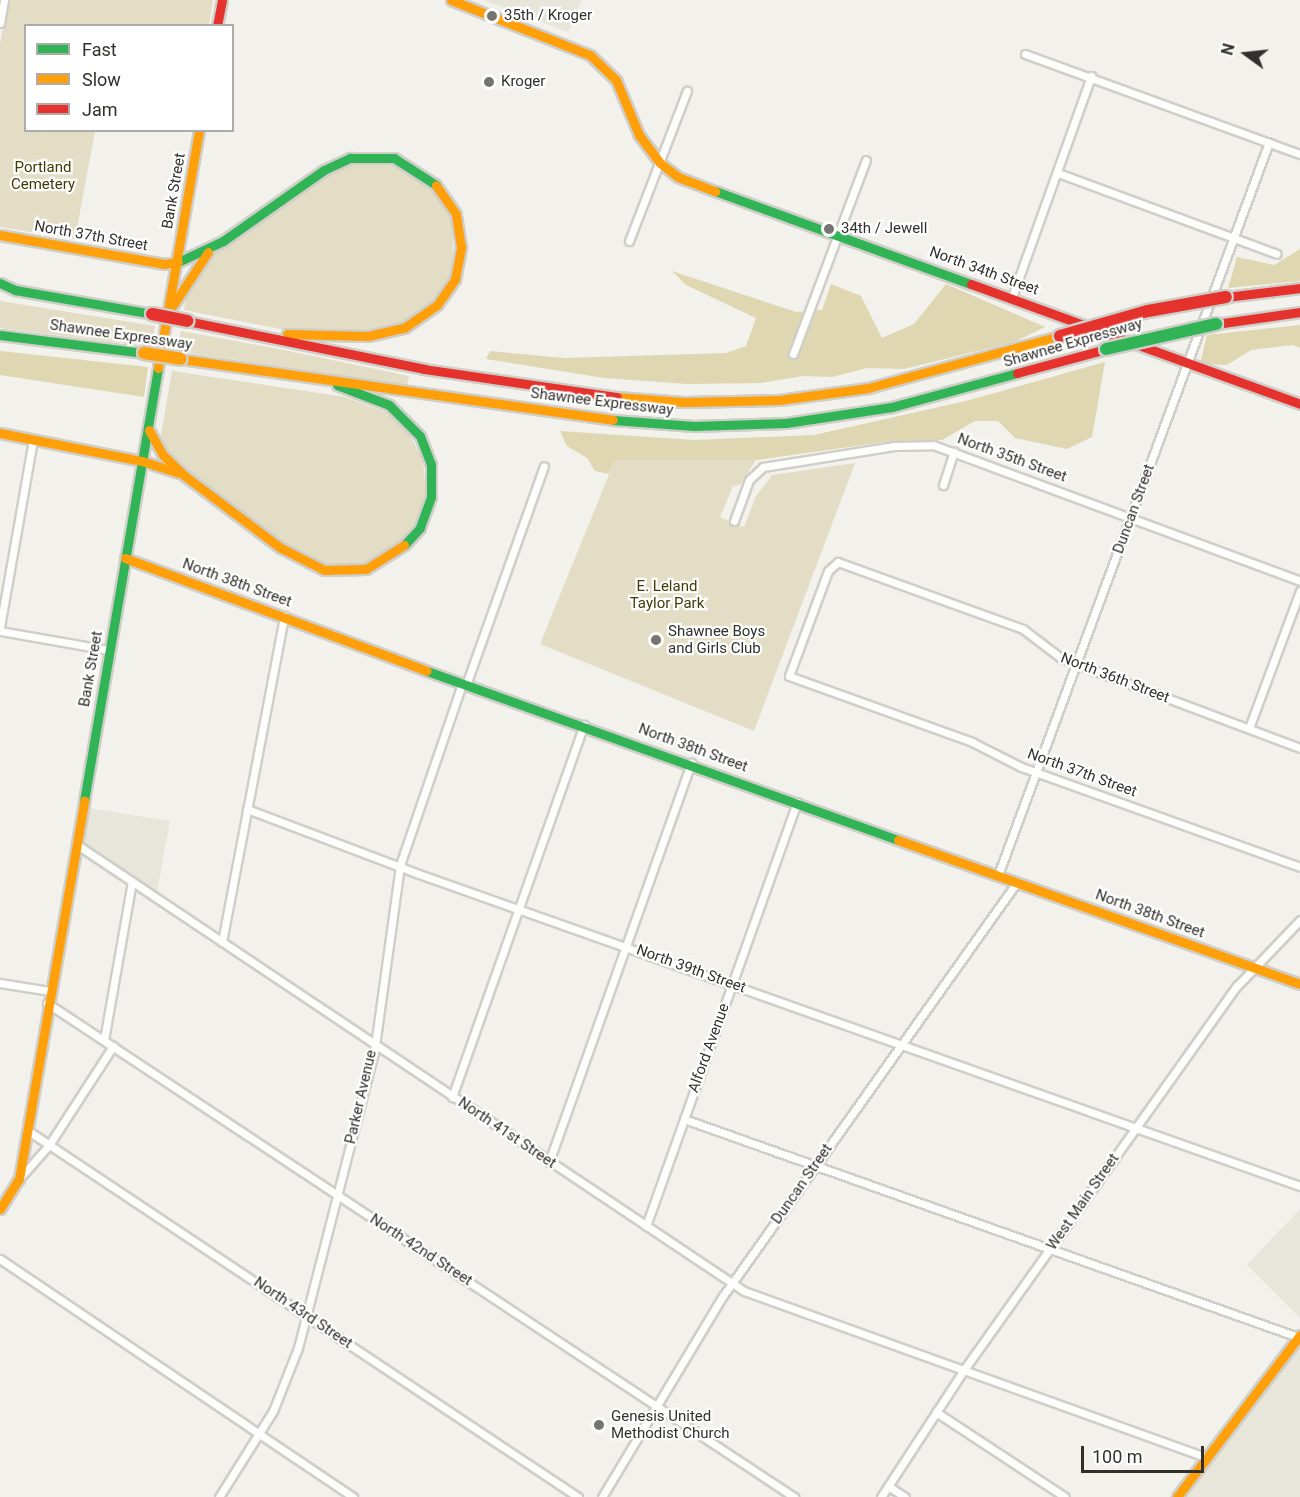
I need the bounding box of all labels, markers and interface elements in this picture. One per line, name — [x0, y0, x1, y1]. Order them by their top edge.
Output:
place label: 35th / Kroger — [504, 7, 592, 25]
marker: 35th / Kroger — [485, 9, 499, 23]
legend — [24, 24, 234, 132]
north arrow — [1216, 24, 1276, 84]
text: Fast — [82, 39, 117, 60]
text: N — [1217, 41, 1239, 57]
text: Slow — [82, 69, 121, 90]
place label: Kroger — [501, 73, 545, 91]
marker: Kroger — [482, 75, 496, 89]
text: Jam — [82, 99, 118, 120]
street label: Bank Street — [158, 152, 190, 230]
park label: Portland Cemetery — [11, 158, 75, 193]
street label: North 37th Street — [33, 217, 149, 255]
place label: 34th / Jewell — [841, 220, 927, 238]
marker: 34th / Jewell — [822, 222, 836, 236]
street label: North 34th Street — [927, 243, 1041, 299]
street label: Shawnee Expressway — [1001, 315, 1145, 371]
street label: Shawnee Expressway — [49, 316, 193, 354]
street label: Shawnee Expressway — [530, 384, 674, 420]
street label: North 35th Street — [955, 430, 1069, 486]
street label: Duncan Street — [1109, 462, 1159, 556]
street label: North 38th Street — [180, 555, 294, 611]
park label: E. Leland Taylor Park — [630, 577, 704, 612]
place label: Shawnee Boys and Girls Club — [668, 622, 765, 657]
street label: Bank Street — [75, 630, 107, 708]
marker: Shawnee Boys and Girls Club — [649, 633, 663, 647]
street label: North 36th Street — [1058, 649, 1172, 707]
street label: North 38th Street — [636, 720, 750, 776]
street label: North 37th Street — [1025, 745, 1139, 801]
street label: North 38th Street — [1093, 886, 1207, 942]
street label: North 39th Street — [634, 941, 748, 997]
street label: Alford Avenue — [685, 1001, 733, 1095]
street label: Parker Avenue — [341, 1048, 381, 1146]
street label: North 41st Street — [455, 1094, 559, 1172]
street label: Duncan Street — [768, 1140, 836, 1228]
street label: West Main Street — [1043, 1150, 1123, 1254]
street label: North 42nd Street — [366, 1210, 476, 1290]
street label: North 43rd Street — [250, 1273, 356, 1353]
place label: Genesis United Methodist Church — [611, 1407, 730, 1442]
marker: Genesis United Methodist Church — [592, 1418, 606, 1432]
scale bar — [1084, 1434, 1207, 1472]
text: 100 m — [1092, 1446, 1143, 1467]

